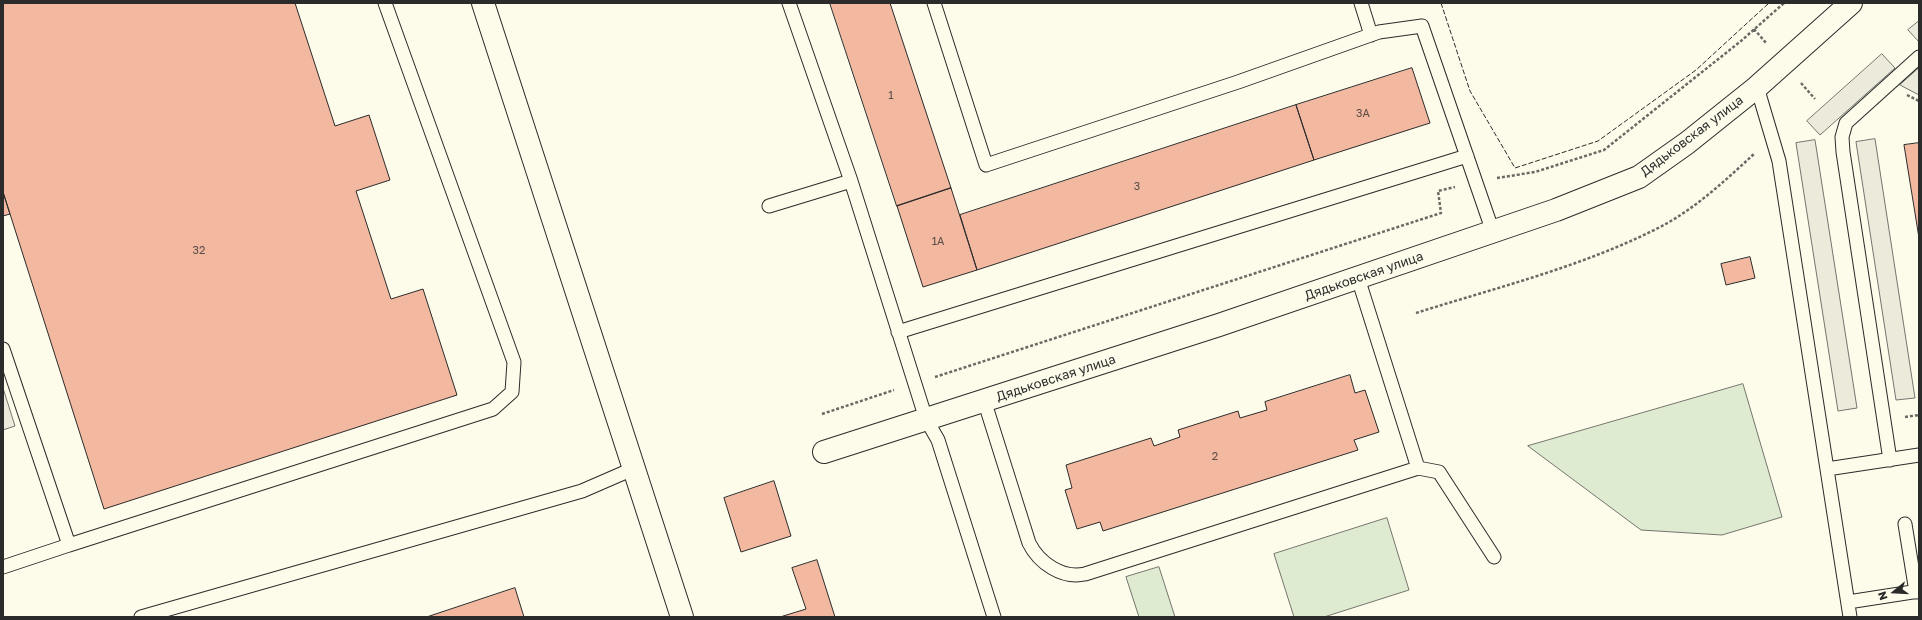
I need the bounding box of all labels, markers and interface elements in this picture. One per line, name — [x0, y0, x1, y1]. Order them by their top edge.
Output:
house number: 1 — [888, 89, 894, 103]
street label: Дядьковская улица — [1638, 92, 1746, 180]
house number: 3А — [1356, 107, 1370, 121]
house number: 3 — [1134, 180, 1140, 194]
house number: 1А — [932, 235, 944, 249]
house number: 32 — [193, 244, 205, 258]
street label: Дядьковская улица — [1303, 248, 1425, 304]
street label: Дядьковская улица — [994, 351, 1118, 405]
house number: 2 — [1212, 450, 1218, 464]
north arrow — [1874, 572, 1914, 612]
text: N — [1875, 590, 1890, 602]

